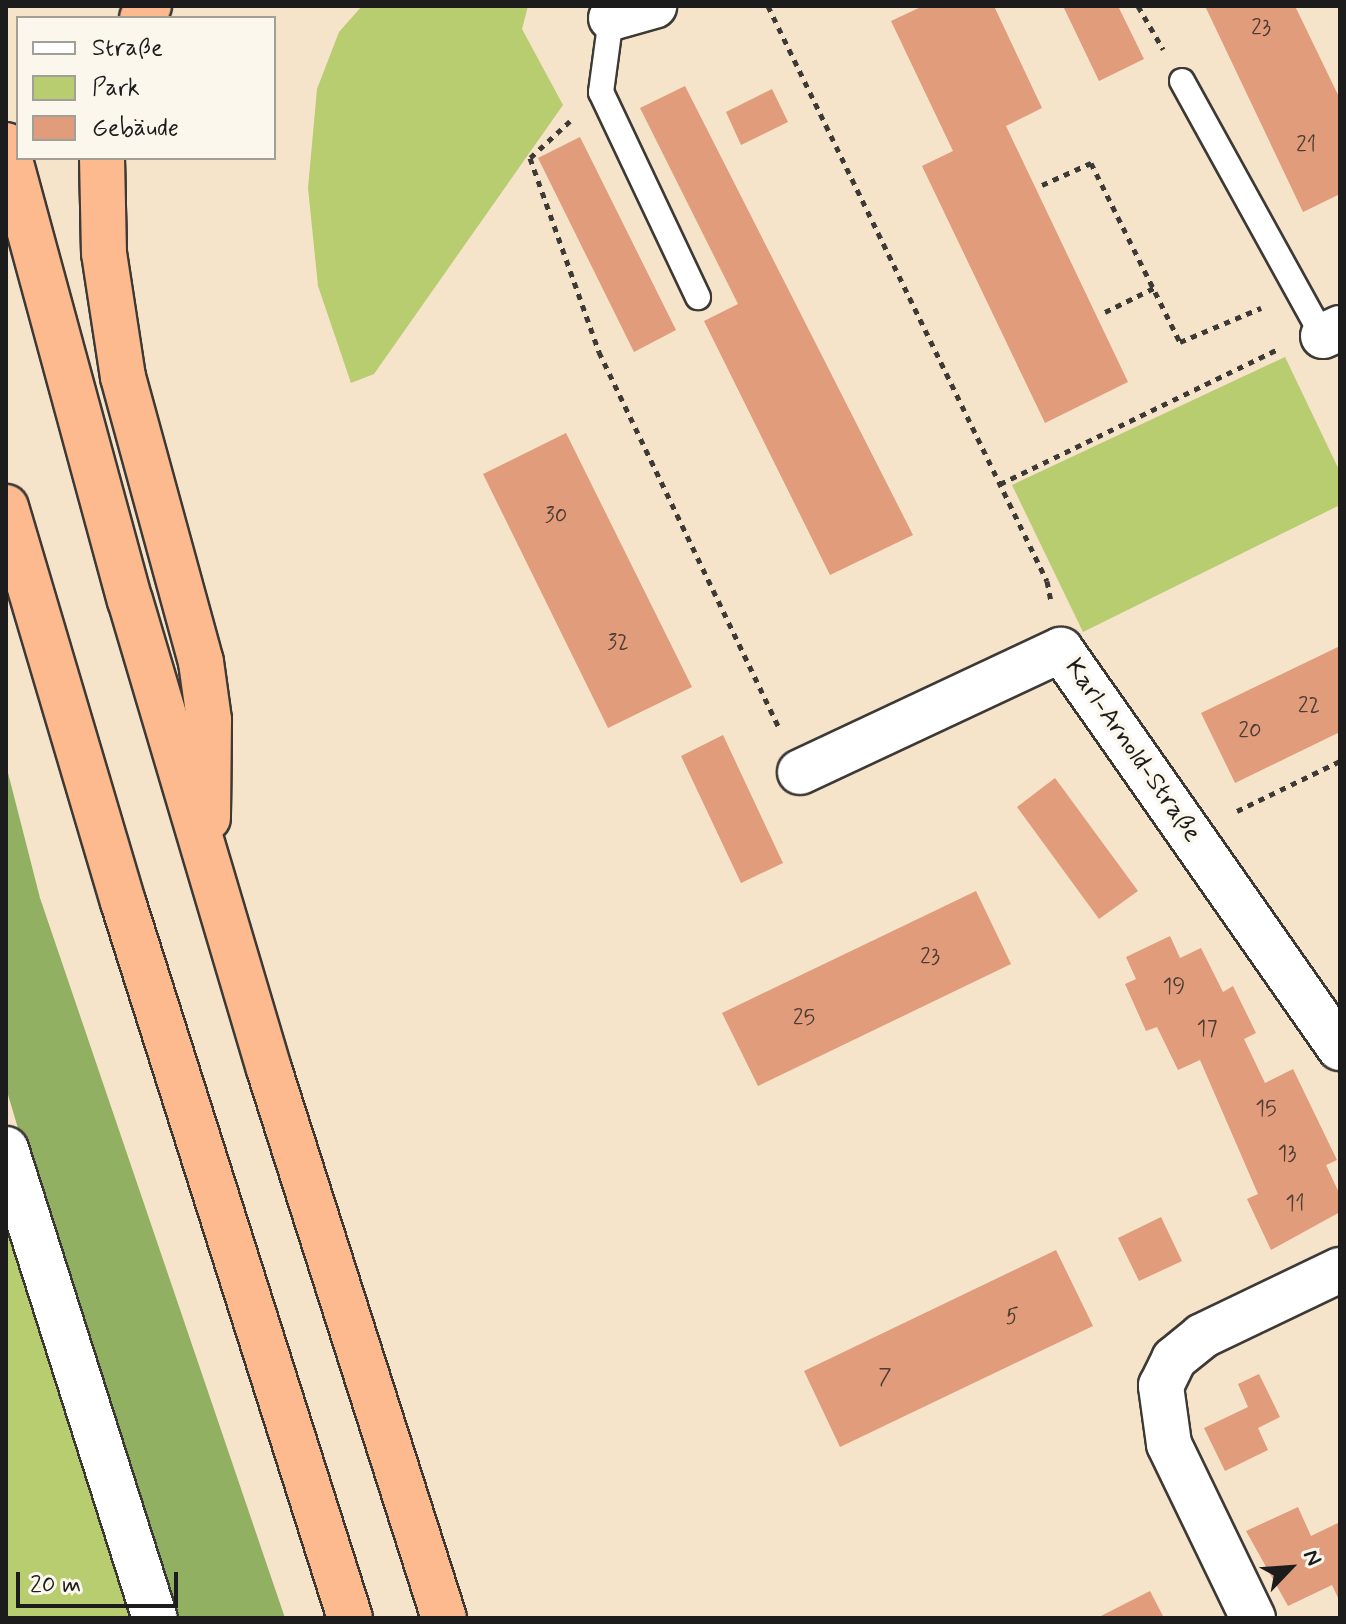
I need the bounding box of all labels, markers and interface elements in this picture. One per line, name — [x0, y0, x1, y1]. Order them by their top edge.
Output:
legend — [16, 16, 276, 160]
house number: 23 — [1251, 16, 1271, 42]
text: Straße — [92, 33, 163, 64]
text: Park — [92, 73, 140, 104]
text: Gebäude — [92, 113, 179, 144]
house number: 21 — [1296, 133, 1316, 159]
house number: 30 — [545, 504, 567, 530]
house number: 32 — [607, 631, 629, 657]
street label: Karl-Arnold-Straße — [1057, 653, 1207, 849]
house number: 22 — [1298, 694, 1320, 720]
house number: 20 — [1238, 719, 1262, 745]
house number: 23 — [920, 945, 940, 971]
house number: 19 — [1163, 975, 1185, 1001]
house number: 25 — [793, 1006, 815, 1032]
house number: 17 — [1197, 1017, 1217, 1043]
house number: 15 — [1255, 1097, 1277, 1123]
house number: 13 — [1277, 1142, 1297, 1168]
house number: 11 — [1285, 1192, 1305, 1218]
house number: 5 — [1005, 1305, 1019, 1331]
house number: 7 — [878, 1366, 892, 1392]
north arrow — [1250, 1528, 1330, 1608]
text: N — [1296, 1545, 1328, 1570]
scale bar — [20, 1556, 182, 1606]
text: 20 m — [30, 1570, 81, 1601]

